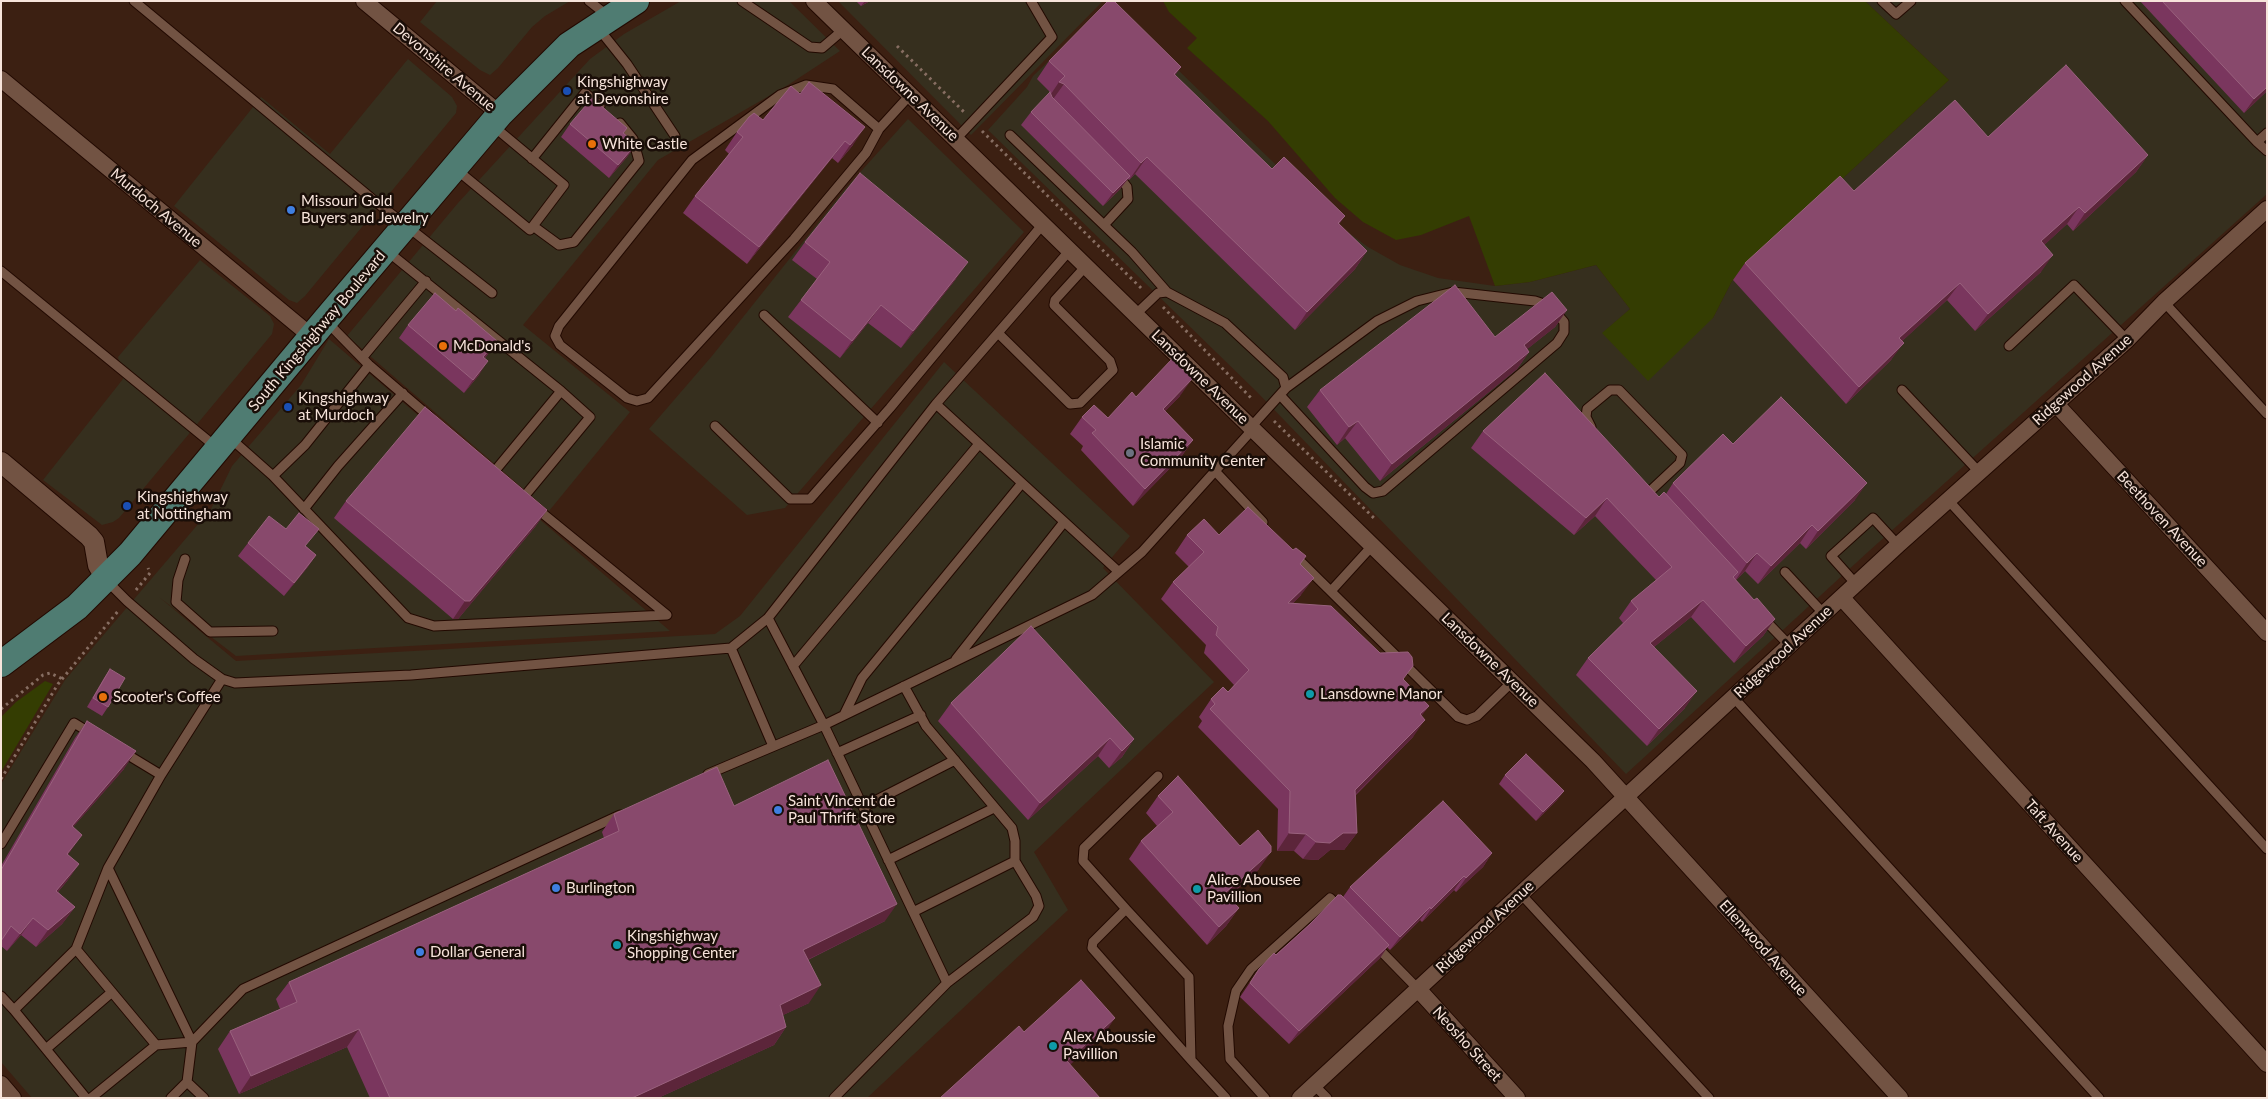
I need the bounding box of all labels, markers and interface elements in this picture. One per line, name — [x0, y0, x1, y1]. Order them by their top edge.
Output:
street label: Devonshire Avenue — [389, 19, 499, 115]
street label: Lansdowne Avenue — [858, 43, 962, 145]
place label: Kingshighway at Devonshire — [577, 73, 669, 108]
marker: Kingshighway at Devonshire — [561, 85, 573, 97]
place label: White Castle — [602, 135, 687, 153]
marker: White Castle — [586, 138, 598, 150]
street label: Murdoch Avenue — [107, 165, 205, 251]
place label: Missouri Gold Buyers and Jewelry — [301, 192, 428, 227]
marker: Missouri Gold Buyers and Jewelry — [285, 204, 297, 216]
street label: South Kingshighway Boulevard — [245, 247, 389, 415]
street label: Lansdowne Avenue — [1148, 326, 1252, 428]
street label: Ridgewood Avenue — [2029, 331, 2135, 429]
place label: McDonald's — [453, 337, 531, 355]
marker: McDonald's — [437, 340, 449, 352]
place label: Kingshighway at Murdoch — [298, 389, 389, 424]
marker: Kingshighway at Murdoch — [282, 401, 294, 413]
place label: Islamic Community Center — [1140, 435, 1265, 470]
marker: Islamic Community Center — [1124, 447, 1136, 459]
street label: Beethoven Avenue — [2113, 467, 2211, 571]
place label: Kingshighway at Nottingham — [137, 488, 231, 523]
marker: Kingshighway at Nottingham — [121, 500, 133, 512]
street label: Ridgewood Avenue — [1730, 602, 1836, 702]
street label: Lansdowne Avenue — [1438, 609, 1542, 711]
place label: Lansdowne Manor — [1320, 685, 1442, 703]
place label: Scooter's Coffee — [113, 688, 221, 706]
marker: Lansdowne Manor — [1304, 688, 1316, 700]
marker: Scooter's Coffee — [97, 691, 109, 703]
place label: Saint Vincent de Paul Thrift Store — [788, 792, 895, 827]
street label: Taft Avenue — [2021, 796, 2087, 866]
marker: Saint Vincent de Paul Thrift Store — [772, 804, 784, 816]
place label: Alice Abousee Pavillion — [1207, 871, 1301, 906]
street label: Ridgewood Avenue — [1432, 877, 1538, 977]
place label: Burlington — [566, 879, 635, 897]
marker: Burlington — [550, 882, 562, 894]
marker: Alice Abousee Pavillion — [1191, 883, 1203, 895]
street label: Ellenwood Avenue — [1715, 896, 1811, 1000]
place label: Kingshighway Shopping Center — [627, 927, 737, 962]
marker: Kingshighway Shopping Center — [611, 939, 623, 951]
place label: Dollar General — [430, 943, 525, 961]
marker: Dollar General — [414, 946, 426, 958]
street label: Neosho Street — [1429, 1003, 1505, 1085]
place label: Alex Aboussie Pavillion — [1063, 1028, 1156, 1063]
marker: Alex Aboussie Pavillion — [1047, 1040, 1059, 1052]

